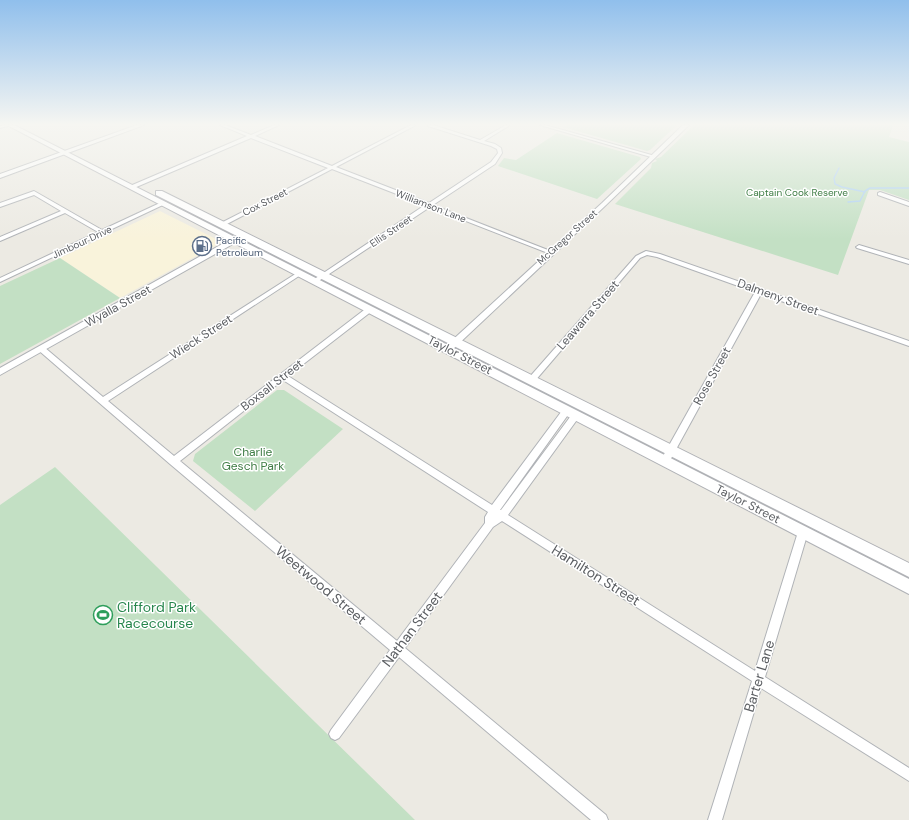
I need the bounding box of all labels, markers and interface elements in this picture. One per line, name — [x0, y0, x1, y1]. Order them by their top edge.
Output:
street label: Cox Street — [240, 185, 290, 219]
park label: Captain Cook Reserve — [746, 186, 848, 199]
street label: Williamson Lane — [394, 187, 469, 226]
street label: McGregor Street — [534, 206, 600, 268]
street label: Ellis Street — [367, 212, 415, 250]
street label: Jimbour Drive — [50, 222, 114, 261]
place label: Pacific Petroleum — [216, 234, 263, 259]
fuel station icon: Pacific Petroleum — [191, 235, 213, 257]
street label: Dalmeny Street — [735, 275, 821, 319]
street label: Leawarra Street — [553, 277, 623, 353]
street label: Wyalla Street — [82, 281, 154, 331]
street label: Wieck Street — [167, 311, 236, 363]
street label: Taylor Street — [425, 332, 495, 378]
street label: Rose Street — [690, 344, 735, 408]
street label: Boxsall Street — [237, 355, 307, 414]
park label: Charlie Gesch Park — [222, 444, 284, 474]
street label: Taylor Street — [713, 481, 783, 527]
street label: Hamilton Street — [548, 541, 644, 609]
street label: Weetwood Street — [272, 542, 370, 628]
street label: Nathan Street — [378, 588, 446, 670]
place label: Clifford Park Racecourse — [117, 598, 196, 632]
sports icon: Clifford Park Racecourse — [92, 604, 114, 626]
street label: Barter Lane — [740, 638, 778, 714]

